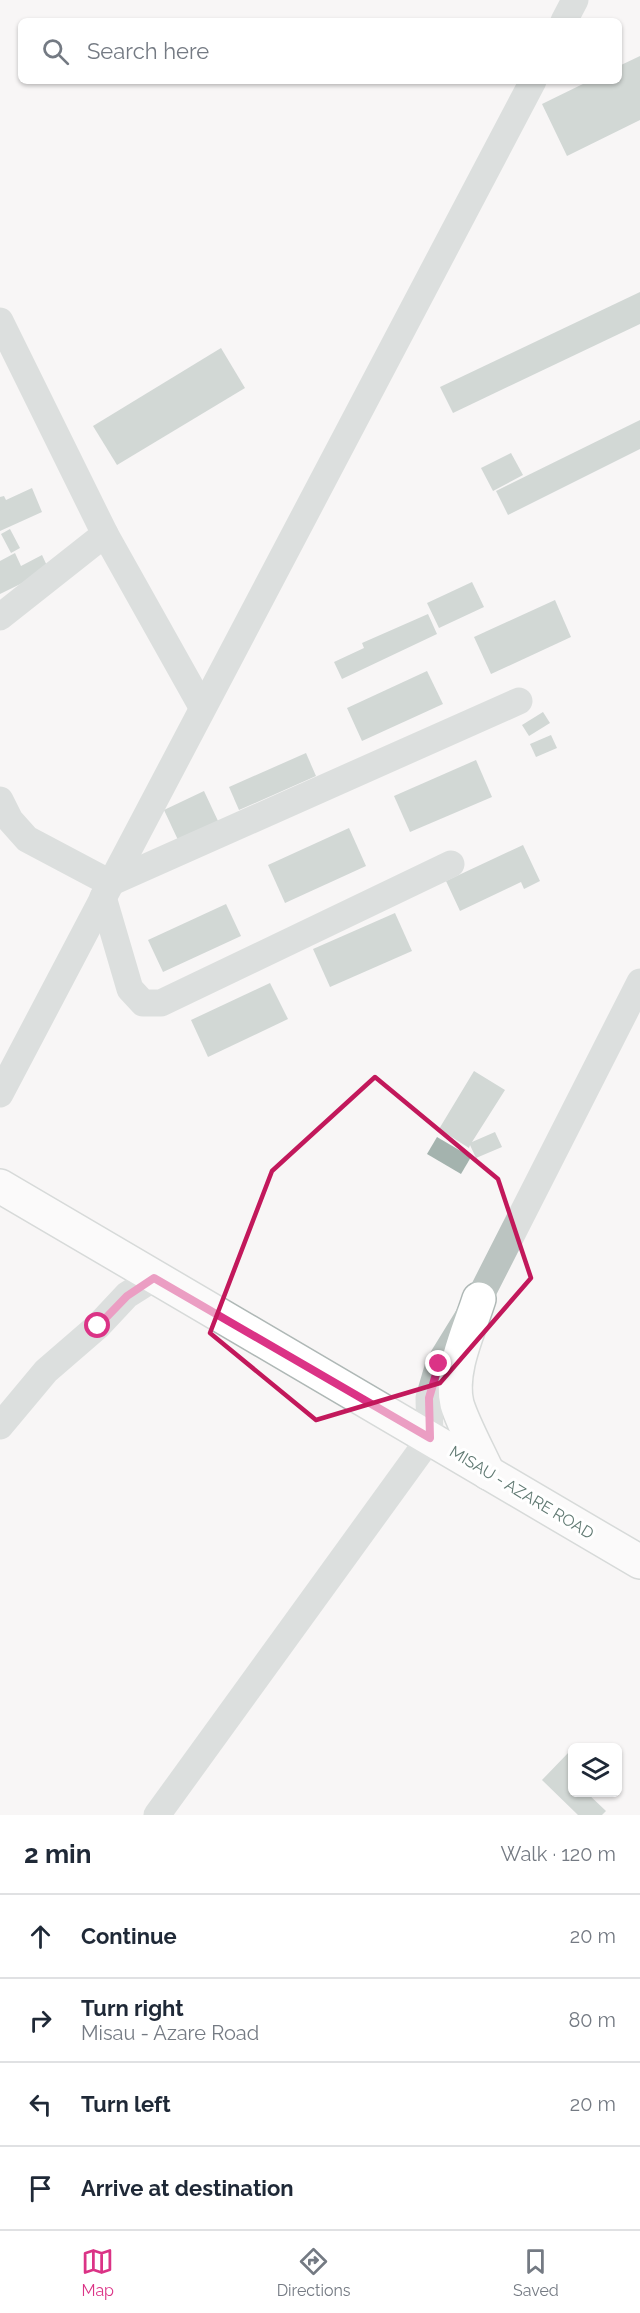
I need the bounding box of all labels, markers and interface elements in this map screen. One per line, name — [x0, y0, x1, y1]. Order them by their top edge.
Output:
search box — [18, 18, 622, 84]
icon: search — [39, 35, 72, 68]
text: Search here — [87, 38, 209, 64]
route start — [84, 1312, 110, 1338]
route end — [425, 1350, 451, 1376]
street label: MISAU - AZARE ROAD — [446, 1442, 597, 1543]
map controls — [568, 1743, 622, 1797]
button: layers — [568, 1743, 622, 1797]
text: 2 min — [24, 1839, 91, 1869]
text: Walk · 120 m — [501, 1842, 616, 1866]
icon: ahead — [24, 1920, 57, 1953]
text: Continue — [81, 1923, 177, 1949]
text: 20 m — [570, 1924, 616, 1948]
text: Turn right — [81, 1995, 184, 2021]
icon: right — [24, 2004, 57, 2037]
text: 80 m — [568, 2008, 616, 2032]
text: Misau - Azare Road — [81, 2021, 259, 2045]
icon: left — [24, 2088, 57, 2121]
text: Turn left — [81, 2091, 171, 2117]
text: 20 m — [570, 2092, 616, 2116]
icon: arrive — [24, 2172, 57, 2205]
text: Arrive at destination — [81, 2175, 294, 2201]
tab: Map — [81, 2245, 114, 2300]
tab: Directions — [277, 2245, 351, 2300]
tab: Saved — [513, 2245, 559, 2300]

